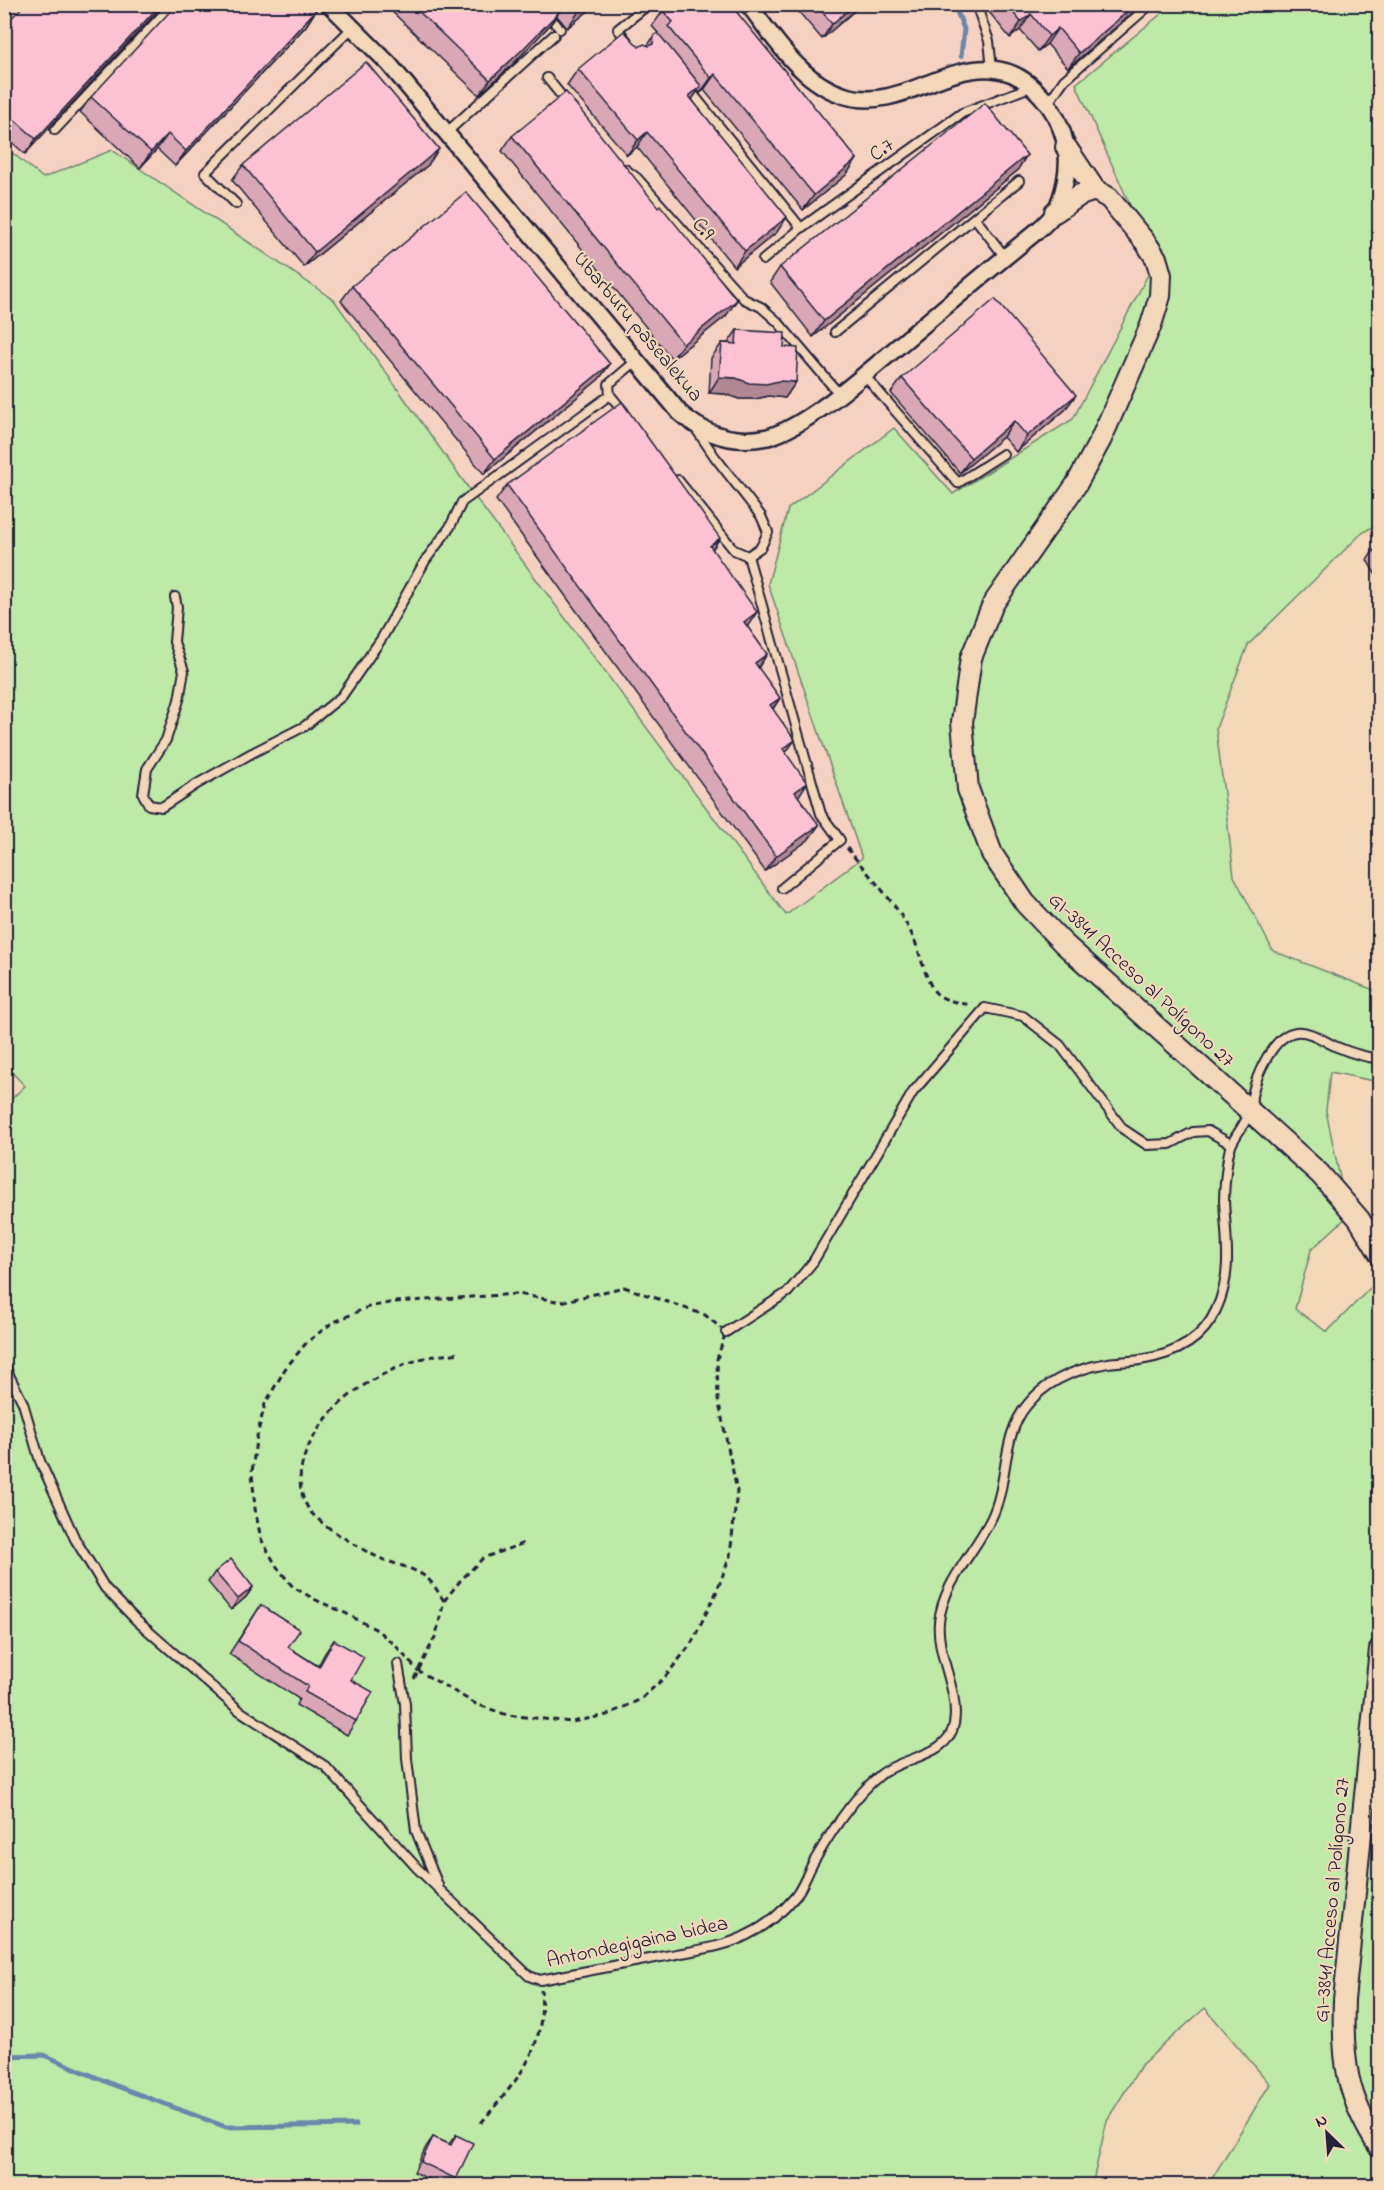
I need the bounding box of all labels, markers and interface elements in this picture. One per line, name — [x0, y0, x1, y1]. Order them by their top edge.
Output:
street label: C.7 — [863, 131, 901, 170]
street label: C.9 — [684, 211, 722, 248]
street label: Ubarburu pasealekua — [565, 245, 710, 409]
street label: GI-3841 Acceso al Polígono 27 — [1039, 886, 1241, 1077]
street label: GI-3841 Acceso al Polígono 27 — [1307, 1776, 1361, 2024]
street label: Antondegigaina bidea — [544, 1909, 731, 1979]
north arrow — [1297, 2103, 1357, 2163]
text: N — [1312, 2108, 1332, 2134]

